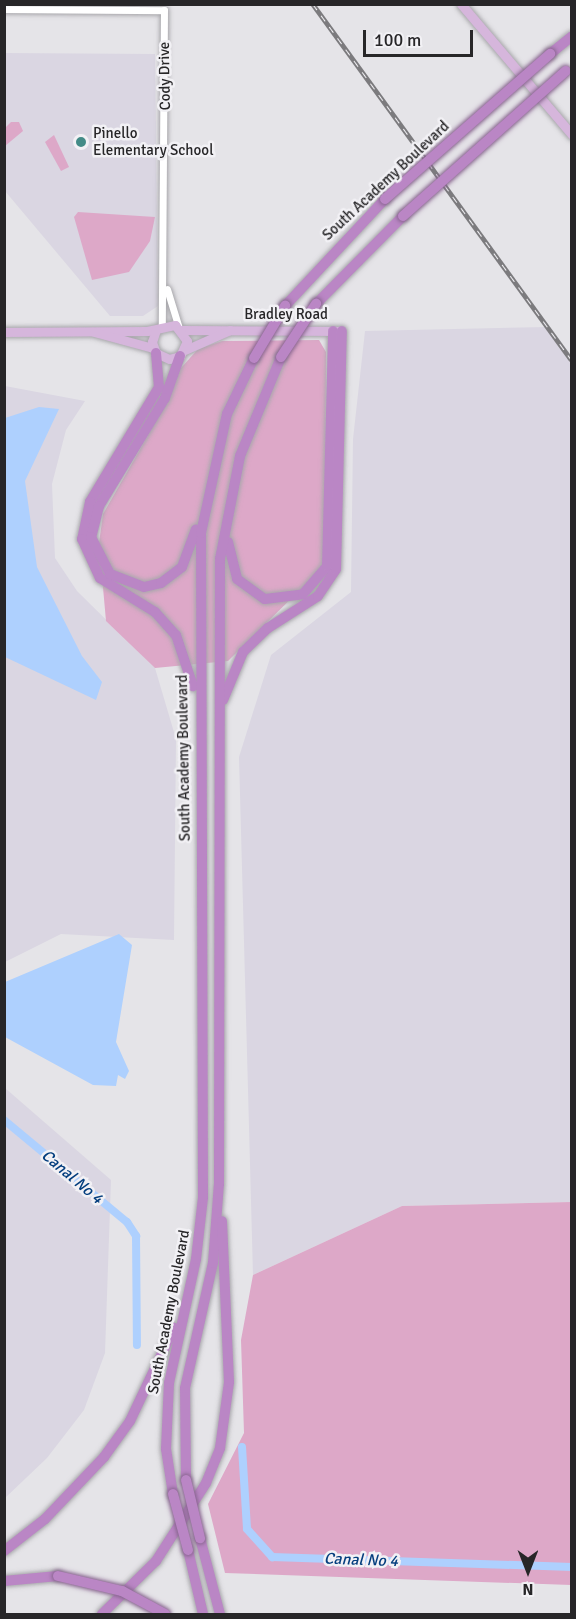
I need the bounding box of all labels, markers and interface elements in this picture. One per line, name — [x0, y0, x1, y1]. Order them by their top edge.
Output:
scale bar — [366, 18, 476, 56]
text: 100 m — [374, 29, 421, 51]
street label: Cody Drive — [155, 42, 175, 110]
street label: South Academy Boulevard — [319, 118, 453, 244]
place label: Pinello Elementary School — [93, 124, 214, 159]
marker: Pinello Elementary School — [74, 135, 88, 149]
street label: Bradley Road — [244, 306, 328, 324]
street label: South Academy Boulevard — [174, 675, 194, 841]
water label: Canal No 4 — [37, 1146, 107, 1208]
street label: South Academy Boulevard — [144, 1229, 194, 1395]
north arrow — [498, 1541, 558, 1601]
water label: Canal No 4 — [324, 1549, 398, 1571]
text: N — [522, 1579, 534, 1599]

